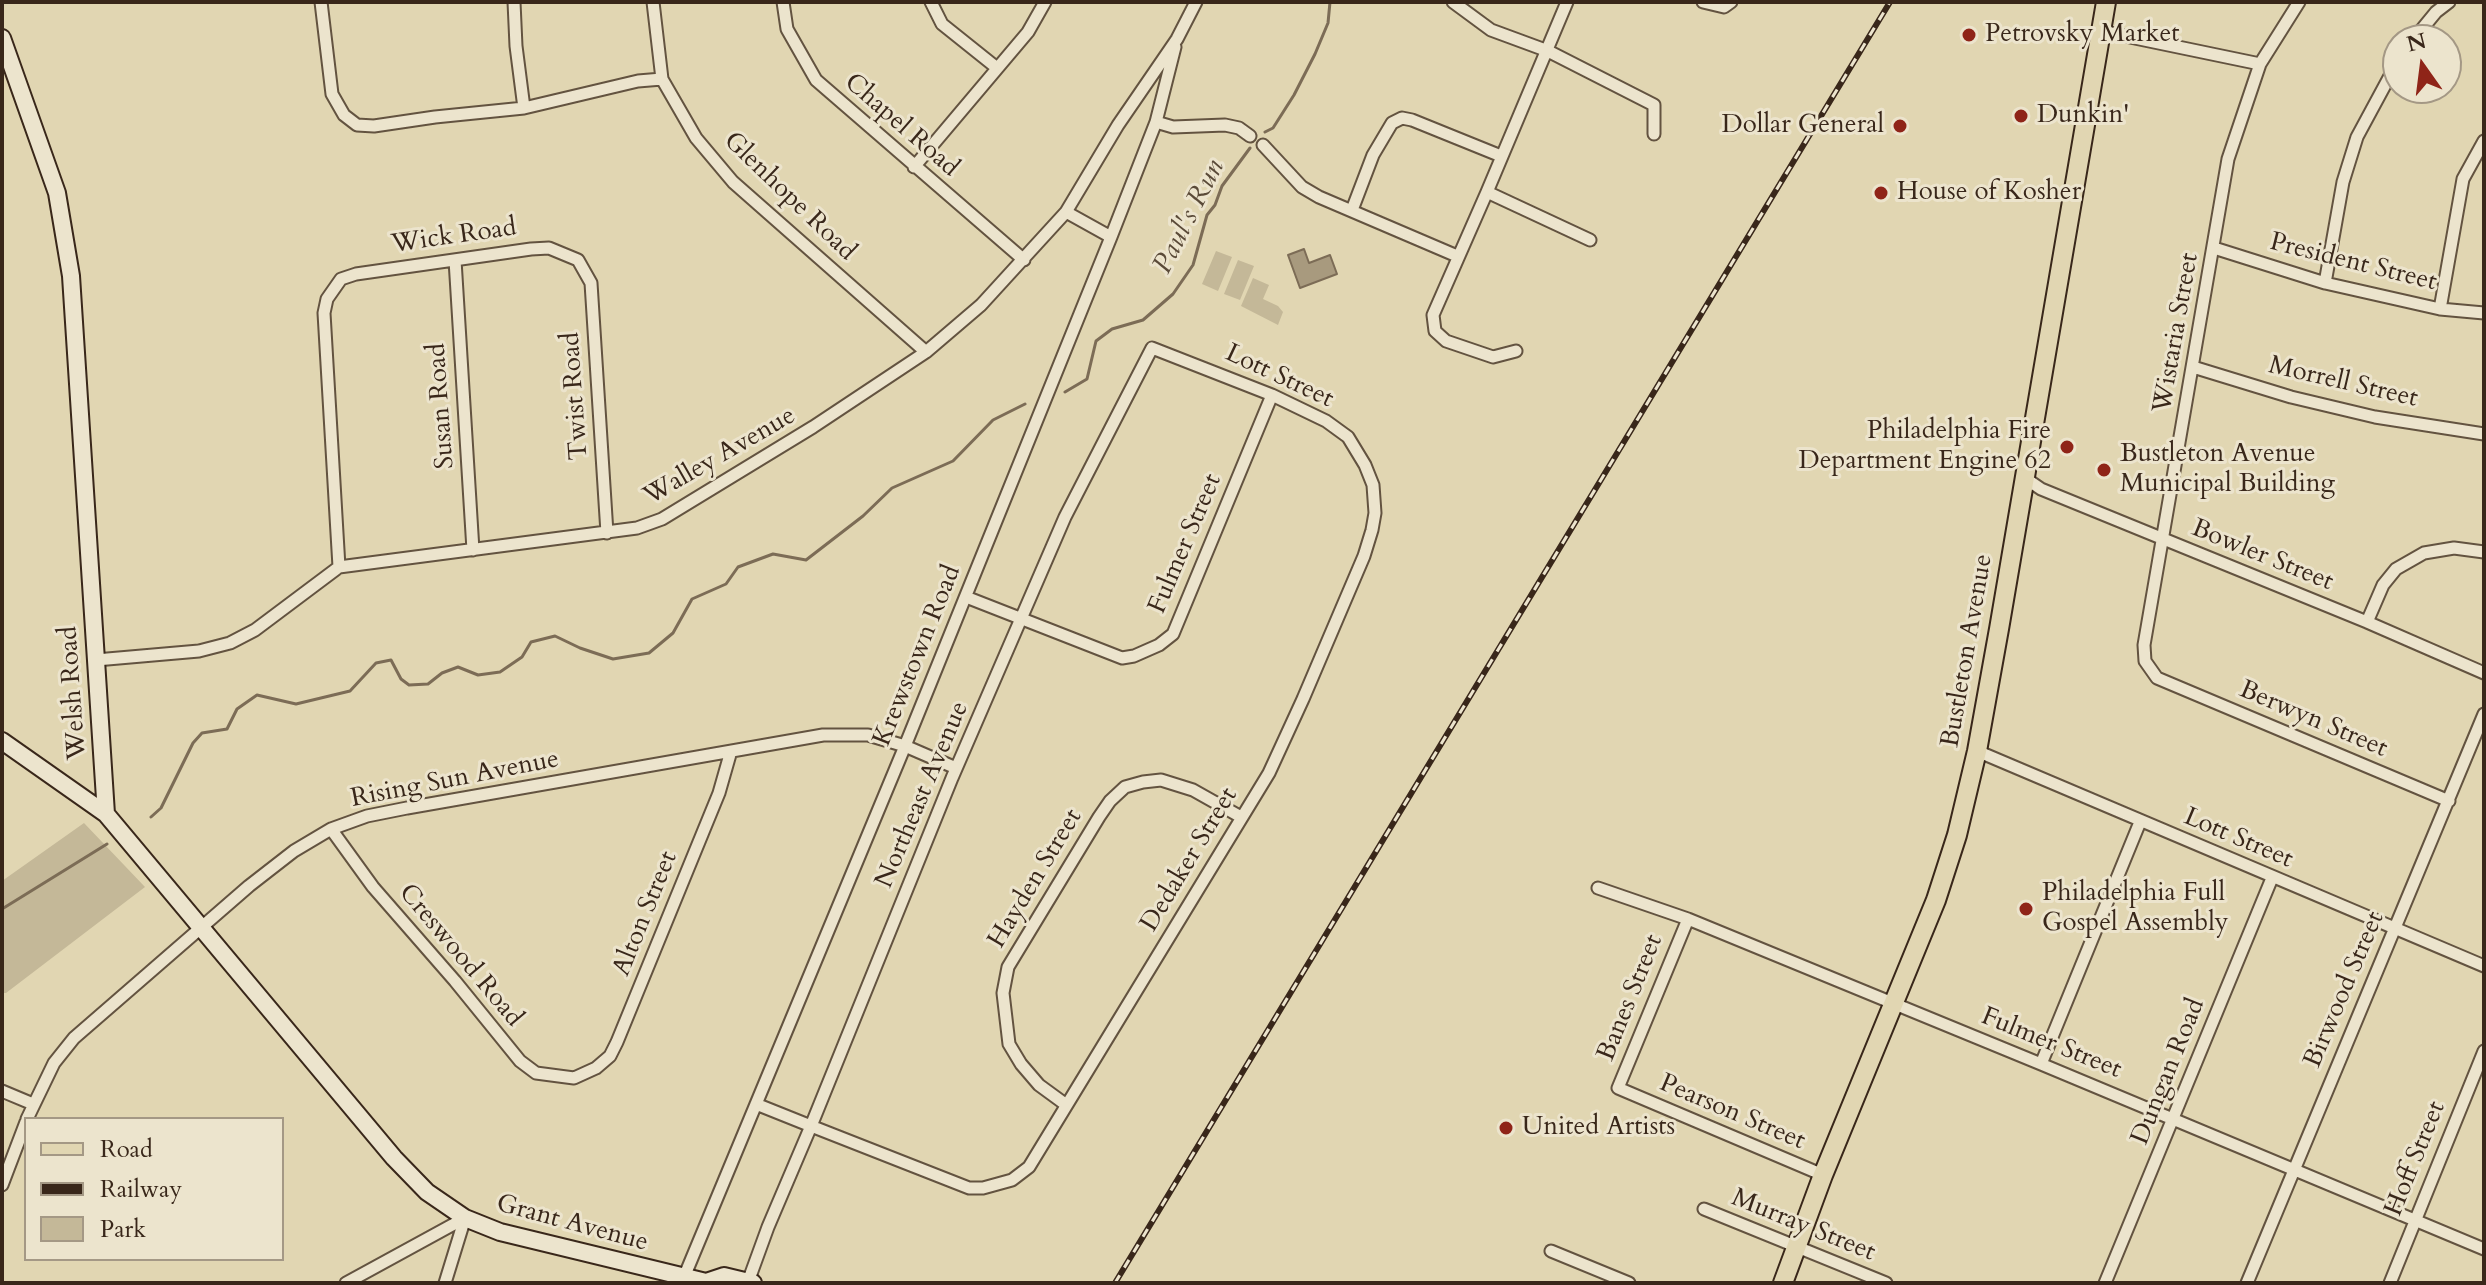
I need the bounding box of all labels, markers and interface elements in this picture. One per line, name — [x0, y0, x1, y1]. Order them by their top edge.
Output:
place label: Petrovsky Market — [1985, 19, 2180, 51]
north arrow — [2382, 24, 2462, 104]
marker: Petrovsky Market — [1960, 26, 1978, 44]
text: N — [2404, 26, 2430, 60]
street label: Chapel Road — [837, 68, 965, 184]
place label: Dunkin' — [2037, 100, 2129, 132]
marker: Dunkin' — [2012, 107, 2030, 125]
place label: Dollar General — [1722, 110, 1884, 142]
marker: Dollar General — [1891, 117, 1909, 135]
street label: Glenhope Road — [716, 126, 862, 268]
water label: Paul's Run — [1147, 154, 1233, 280]
place label: House of Kosher — [1897, 177, 2081, 209]
marker: House of Kosher — [1872, 184, 1890, 202]
street label: Wick Road — [389, 213, 519, 261]
street label: President Street — [2266, 227, 2440, 299]
street label: Wistaria Street — [2148, 251, 2206, 415]
street label: Twist Road — [556, 331, 596, 461]
street label: Lott Street — [1220, 338, 1338, 416]
street label: Susan Road — [422, 342, 462, 470]
street label: Morrell Street — [2265, 351, 2421, 415]
street label: Walley Avenue — [639, 401, 801, 513]
place label: Philadelphia Fire Department Engine 62 — [1799, 416, 2051, 478]
marker: Philadelphia Fire Department Engine 62 — [2058, 438, 2076, 456]
place label: Bustleton Avenue Municipal Building — [2120, 439, 2335, 500]
marker: Bustleton Avenue Municipal Building — [2095, 461, 2113, 479]
street label: Fulmer Street — [1143, 470, 1229, 618]
street label: Bowler Street — [2187, 513, 2337, 599]
street label: Bustleton Avenue — [1936, 552, 2000, 750]
street label: Krewstown Road — [868, 561, 968, 751]
street label: Welsh Road — [54, 625, 94, 761]
street label: Berwyn Street — [2234, 675, 2392, 765]
street label: Northeast Avenue — [870, 697, 976, 893]
street label: Rising Sun Avenue — [348, 745, 562, 815]
street label: Dedaker Street — [1135, 782, 1245, 938]
street label: Lott Street — [2179, 802, 2297, 876]
street label: Hayden Street — [982, 804, 1090, 954]
street label: Alton Street — [607, 847, 685, 981]
street label: Creswood Road — [391, 878, 529, 1034]
place label: Philadelphia Full Gospel Assembly — [2042, 878, 2229, 940]
marker: Philadelphia Full Gospel Assembly — [2017, 900, 2035, 918]
street label: Birwood Street — [2298, 907, 2392, 1073]
street label: Banes Street — [1591, 930, 1671, 1066]
street label: Dungan Road — [2126, 994, 2212, 1150]
street label: Fulmer Street — [1976, 1002, 2126, 1086]
street label: Pearson Street — [1655, 1068, 1809, 1158]
street label: Hoff Street — [2379, 1097, 2453, 1221]
place label: United Artists — [1522, 1112, 1675, 1144]
legend — [24, 1117, 284, 1261]
marker: United Artists — [1497, 1119, 1515, 1137]
text: Road — [100, 1133, 153, 1166]
text: Railway — [100, 1173, 182, 1206]
street label: Murray Street — [1727, 1183, 1879, 1269]
street label: Grant Avenue — [493, 1189, 651, 1259]
text: Park — [100, 1213, 146, 1246]

